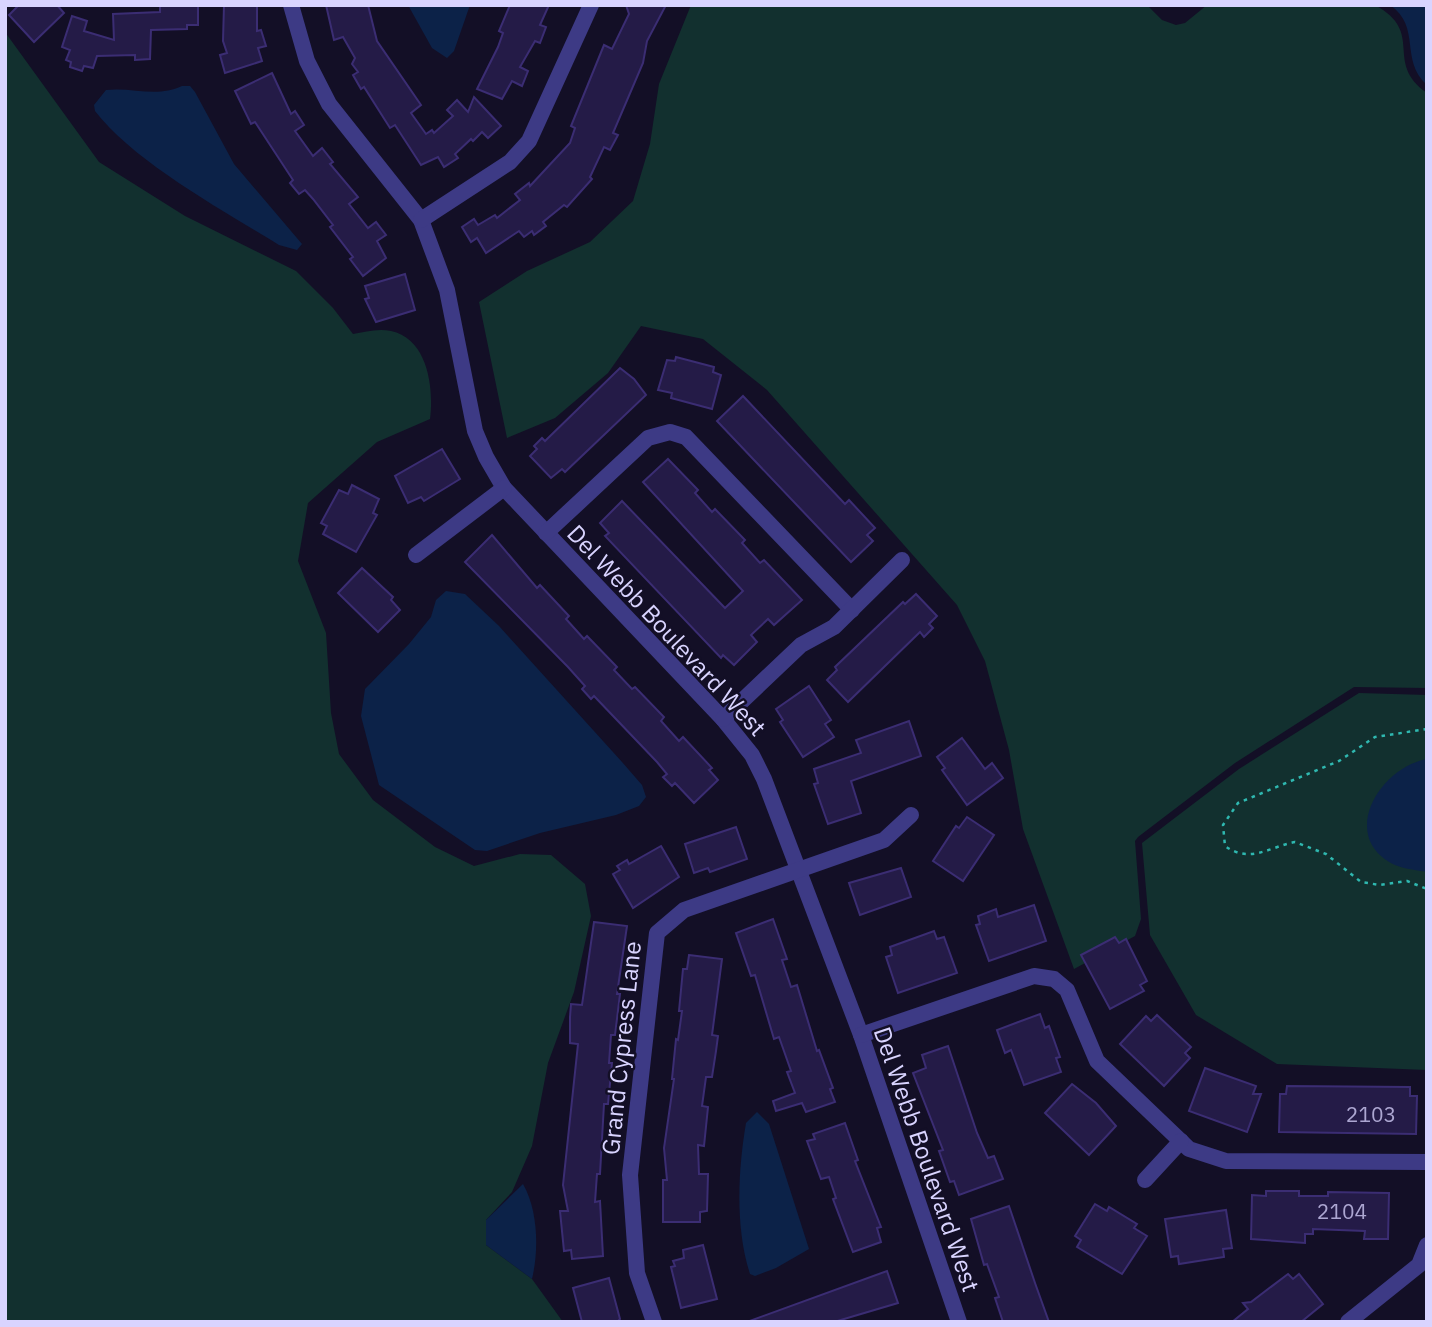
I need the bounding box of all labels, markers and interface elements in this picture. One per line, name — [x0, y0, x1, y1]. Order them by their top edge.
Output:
street label: Del Webb Boulevard West — [560, 517, 774, 743]
street label: Grand Cypress Lane — [594, 940, 648, 1156]
street label: Del Webb Boulevard West — [867, 1022, 987, 1296]
house number: 2103 — [1346, 1100, 1396, 1128]
house number: 2104 — [1317, 1197, 1367, 1225]

